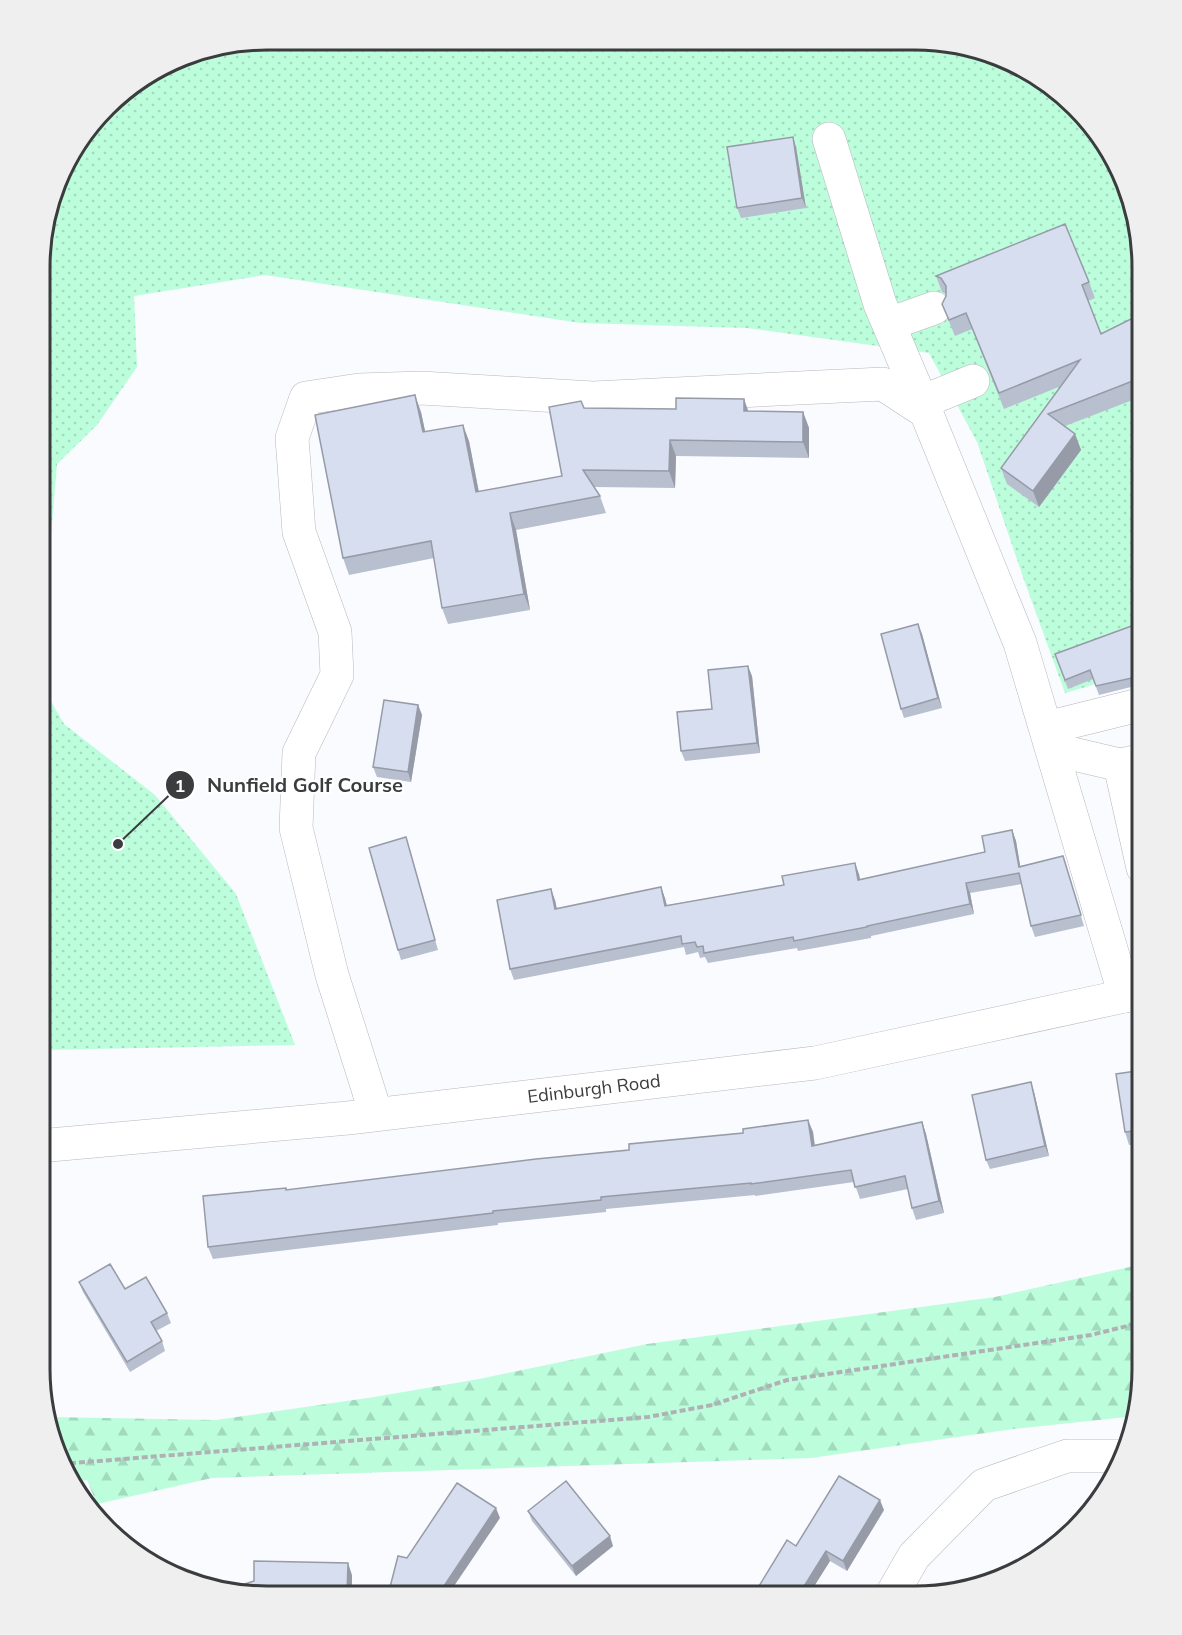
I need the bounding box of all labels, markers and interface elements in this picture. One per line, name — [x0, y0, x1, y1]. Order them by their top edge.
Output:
callout: Nunfield Golf Course — [165, 766, 415, 804]
text: Nunfield Golf Course — [207, 772, 403, 797]
text: 1 — [175, 774, 185, 797]
street label: Edinburgh Road — [526, 1069, 662, 1108]

